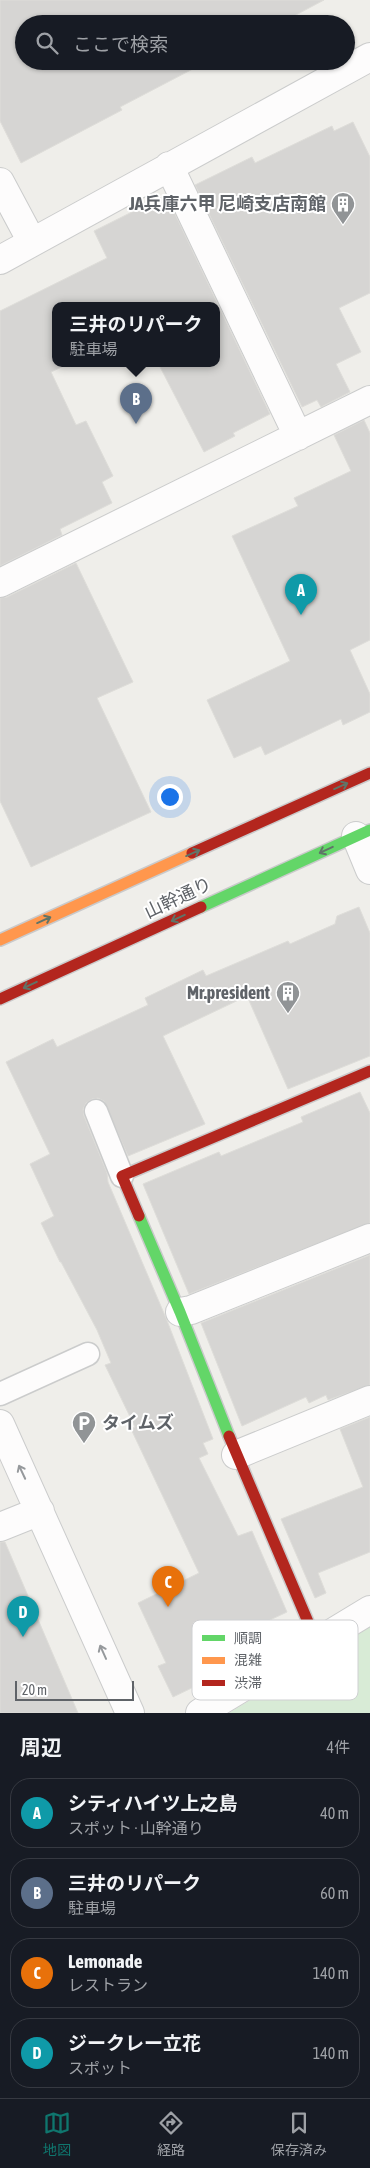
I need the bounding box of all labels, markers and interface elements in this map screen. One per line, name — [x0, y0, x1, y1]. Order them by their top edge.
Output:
search box — [15, 15, 355, 70]
icon: search — [33, 29, 61, 57]
text: ここで検索 — [73, 33, 168, 55]
building icon: JA兵庫六甲 尼崎支店南館 — [330, 191, 356, 225]
place label: JA兵庫六甲 尼崎支店南館 — [128, 193, 326, 214]
popup — [52, 302, 220, 367]
text: 三井のリパーク — [69, 313, 203, 335]
text: 駐車場 — [69, 340, 118, 358]
pin: B — [120, 383, 152, 424]
pin: A — [285, 574, 317, 615]
one-way arrow — [333, 781, 348, 791]
your location — [157, 784, 183, 810]
one-way arrow — [319, 846, 334, 855]
one-way arrow — [185, 848, 200, 858]
street label: 山幹通り — [141, 873, 215, 922]
one-way arrow — [171, 913, 186, 923]
one-way arrow — [36, 915, 51, 924]
building icon: Mr.president — [275, 980, 301, 1014]
one-way arrow — [23, 981, 38, 991]
place label: Mr.president — [187, 982, 271, 1003]
parking icon: タイムズ — [71, 1410, 97, 1444]
place label: タイムズ — [102, 1412, 174, 1433]
one-way arrow — [17, 1465, 27, 1480]
pin: C — [152, 1566, 184, 1607]
pin: D — [7, 1596, 39, 1637]
legend — [192, 1620, 358, 1700]
text: 順調 — [234, 1630, 262, 1646]
one-way arrow — [97, 1645, 107, 1660]
text: 混雑 — [234, 1652, 262, 1668]
text: 渋滞 — [234, 1675, 262, 1691]
scale bar — [15, 1678, 134, 1701]
text: 20 m — [22, 1682, 47, 1698]
text: 周辺 — [20, 1735, 62, 1759]
text: 4件 — [326, 1738, 350, 1756]
text: シティハイツ上之島 — [68, 1792, 237, 1814]
text: A — [33, 1804, 41, 1822]
text: 40 m — [320, 1804, 349, 1822]
text: スポット · 山幹通り — [68, 1819, 204, 1837]
text: 三井のリパーク — [68, 1872, 201, 1894]
text: B — [33, 1884, 41, 1902]
text: 60 m — [320, 1884, 349, 1902]
text: 駐車場 — [68, 1899, 116, 1917]
text: Lemonade — [68, 1950, 142, 1972]
text: C — [33, 1964, 41, 1982]
text: 140 m — [313, 1964, 349, 1982]
text: レストラン — [68, 1976, 148, 1994]
text: ジークレー立花 — [68, 2032, 201, 2054]
text: D — [33, 2044, 41, 2062]
text: 140 m — [313, 2044, 349, 2062]
text: スポット — [68, 2059, 132, 2077]
tab: 地図 — [43, 2109, 71, 2159]
tab: 経路 — [157, 2109, 185, 2159]
tab: 保存済み — [271, 2109, 327, 2159]

